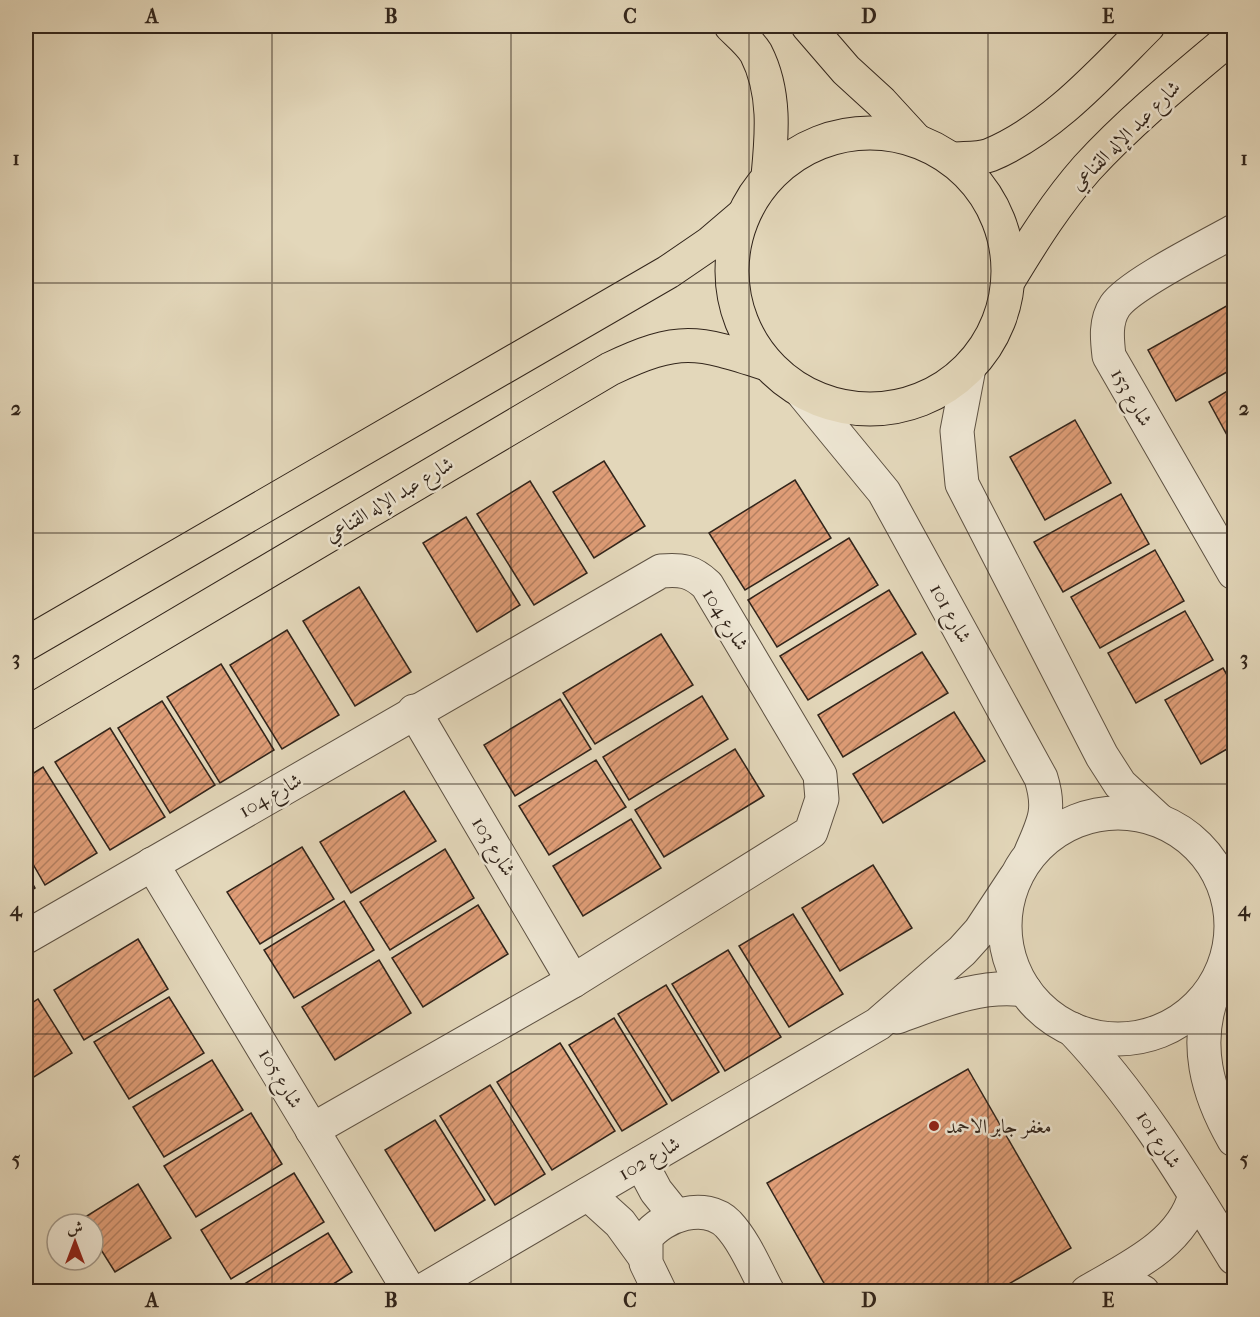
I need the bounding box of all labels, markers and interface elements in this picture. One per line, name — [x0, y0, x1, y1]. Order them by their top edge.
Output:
text: A — [144, 5, 160, 28]
text: B — [384, 5, 398, 28]
text: C — [623, 5, 637, 28]
text: D — [861, 5, 877, 28]
text: E — [1102, 5, 1114, 28]
street label: شارع عبد الإله القناعي — [1066, 76, 1189, 199]
text: 1 — [12, 147, 20, 170]
text: 1 — [1240, 147, 1248, 170]
street label: شارع 153 — [1101, 364, 1157, 433]
text: 2 — [11, 397, 21, 420]
text: 2 — [1239, 397, 1249, 420]
street label: شارع عبد الإله القناعي — [321, 452, 461, 552]
street label: شارع 101 — [920, 580, 976, 650]
street label: شارع 104 — [693, 584, 754, 658]
text: 3 — [12, 647, 20, 670]
text: 3 — [1240, 647, 1248, 670]
street label: شارع 104 — [235, 768, 309, 828]
street label: شارع 103 — [462, 812, 520, 883]
text: 4 — [9, 898, 23, 922]
text: 4 — [1237, 898, 1251, 922]
street label: شارع 105 — [249, 1044, 307, 1115]
street label: شارع 101 — [1126, 1106, 1186, 1176]
place label: مغفر جابر الاحمد — [946, 1115, 1052, 1139]
marker: مغفر جابر الاحمد — [927, 1119, 941, 1133]
street label: شارع 102 — [614, 1132, 687, 1190]
text: 5 — [12, 1148, 21, 1171]
text: 5 — [1240, 1148, 1249, 1171]
north arrow — [45, 1212, 105, 1272]
text: ش — [67, 1218, 83, 1237]
text: A — [144, 1289, 160, 1312]
text: B — [384, 1289, 398, 1312]
text: C — [623, 1289, 637, 1312]
text: D — [861, 1289, 877, 1312]
text: E — [1102, 1289, 1114, 1312]

